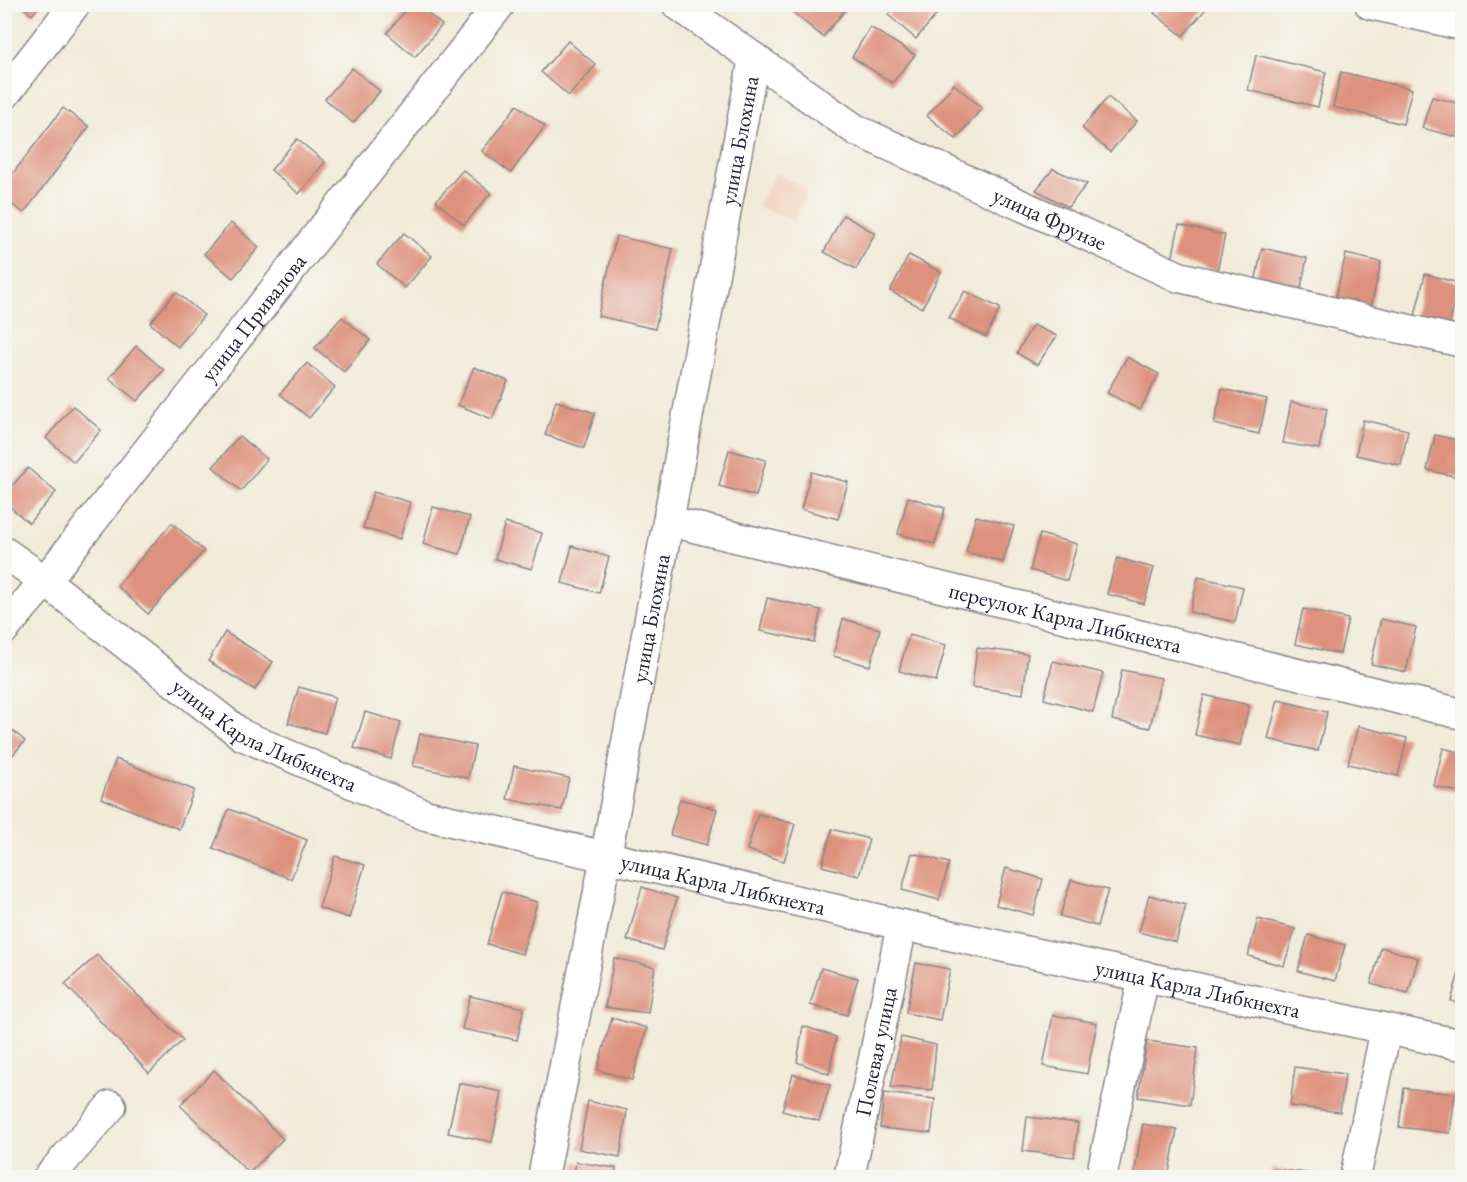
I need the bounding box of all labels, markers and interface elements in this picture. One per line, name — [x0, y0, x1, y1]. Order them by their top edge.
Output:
street label: улица Блохина — [713, 73, 765, 207]
street label: улица Фрунзе — [989, 180, 1112, 257]
street label: улица Привалова — [194, 247, 312, 387]
street label: улица Блохина — [624, 551, 676, 685]
street label: переулок Карла Либкнехта — [946, 575, 1185, 660]
street label: улица Карла Либкнехта — [166, 671, 362, 798]
street label: улица Карла Либкнехта — [618, 846, 828, 921]
street label: улица Карла Либкнехта — [1093, 952, 1303, 1025]
street label: Полевая улица — [848, 984, 903, 1119]

